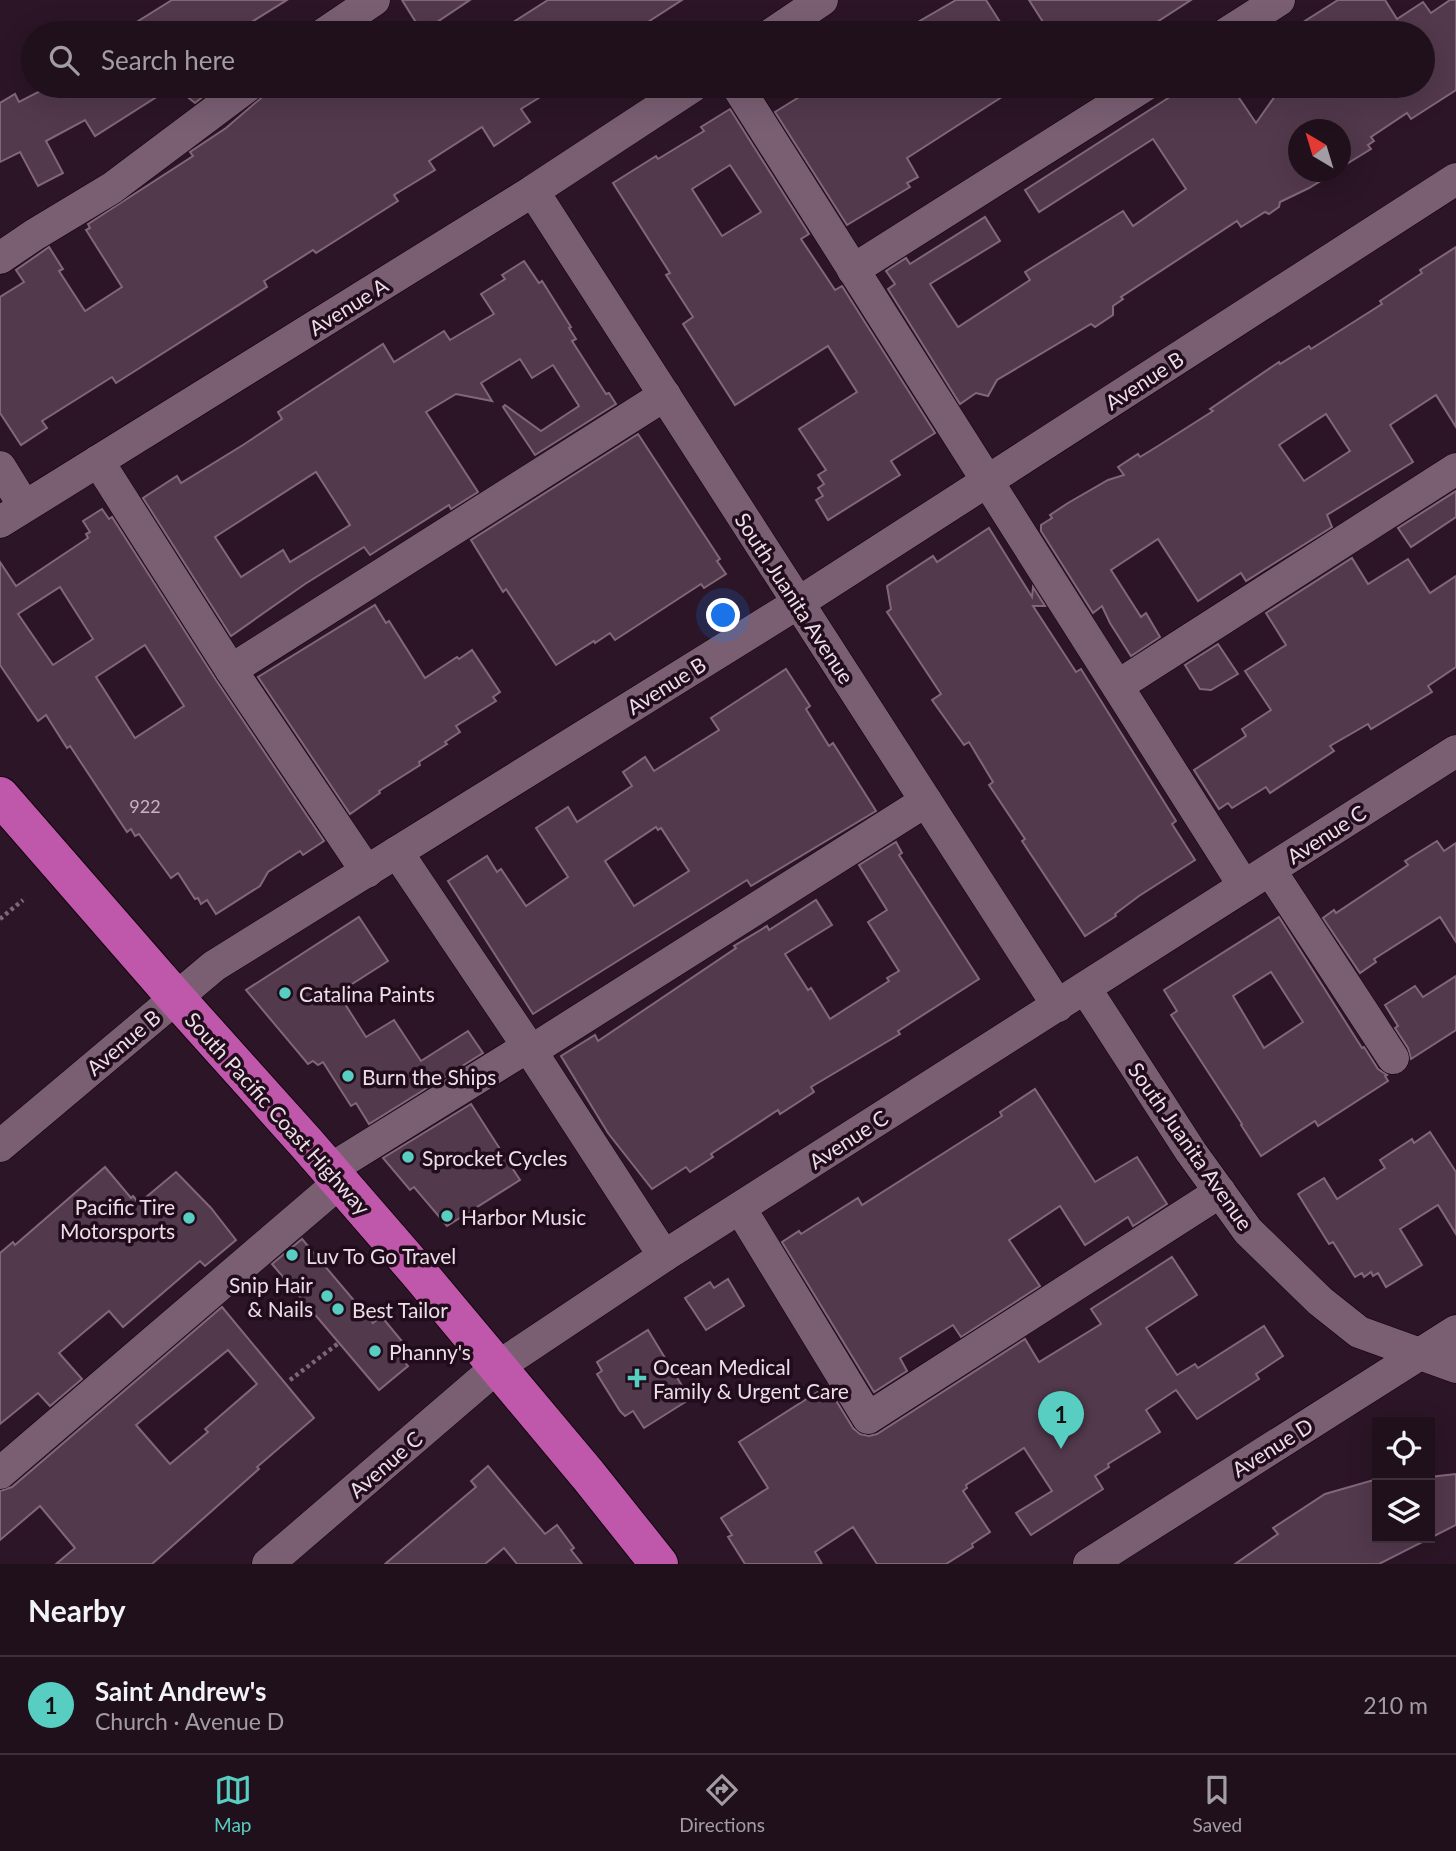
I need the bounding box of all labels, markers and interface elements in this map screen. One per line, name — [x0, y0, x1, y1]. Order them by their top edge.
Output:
search box — [21, 21, 1435, 98]
icon: search — [45, 41, 83, 79]
text: Search here — [101, 44, 235, 76]
north arrow — [1288, 119, 1351, 182]
street label: Avenue A — [304, 272, 393, 340]
street label: Avenue B — [1100, 345, 1188, 415]
street label: South Juanita Avenue — [730, 508, 860, 688]
your location — [706, 598, 740, 632]
street label: Avenue B — [622, 651, 710, 719]
house number: 922 — [129, 795, 161, 817]
street label: Avenue C — [1282, 799, 1370, 869]
place label: Catalina Paints — [299, 981, 435, 1006]
marker: Catalina Paints — [277, 985, 293, 1001]
street label: Avenue B — [81, 1004, 165, 1080]
street label: South Pacific Coast Highway — [180, 1007, 376, 1220]
street label: South Juanita Avenue — [1124, 1057, 1258, 1235]
place label: Burn the Ships — [362, 1064, 496, 1089]
marker: Burn the Ships — [340, 1068, 356, 1084]
street label: Avenue C — [804, 1104, 892, 1174]
place label: Sprocket Cycles — [422, 1145, 567, 1170]
marker: Sprocket Cycles — [400, 1149, 416, 1165]
place label: Pacific Tire Motorsports — [60, 1194, 175, 1243]
place label: Harbor Music — [461, 1204, 586, 1229]
marker: Harbor Music — [439, 1208, 455, 1224]
marker: Pacific Tire Motorsports — [181, 1210, 197, 1226]
place label: Luv To Go Travel — [306, 1243, 456, 1268]
marker: Luv To Go Travel — [284, 1247, 300, 1263]
place label: Snip Hair & Nails — [229, 1272, 313, 1321]
marker: Snip Hair & Nails — [319, 1288, 335, 1304]
place label: Best Tailor — [352, 1297, 448, 1322]
marker: Best Tailor — [330, 1301, 346, 1317]
place label: Phanny's — [389, 1339, 471, 1364]
marker: Phanny's — [367, 1343, 383, 1359]
place label: Ocean Medical Family & Urgent Care — [653, 1354, 849, 1403]
marker: Ocean Medical Family & Urgent Care — [627, 1368, 647, 1388]
pin: 1 — [1038, 1391, 1084, 1449]
street label: Avenue D — [1227, 1412, 1317, 1482]
map controls — [1372, 1417, 1435, 1543]
button: locate — [1372, 1417, 1435, 1480]
street label: Avenue C — [343, 1425, 427, 1503]
button: layers — [1372, 1480, 1435, 1543]
text: Nearby — [28, 1592, 126, 1628]
text: Saint Andrew's — [95, 1675, 266, 1707]
text: 1 — [44, 1691, 58, 1719]
text: 210 m — [1363, 1691, 1428, 1719]
text: Church · Avenue D — [95, 1707, 284, 1735]
tab: Map — [214, 1771, 252, 1836]
tab: Directions — [679, 1771, 765, 1836]
tab: Saved — [1193, 1771, 1242, 1836]

